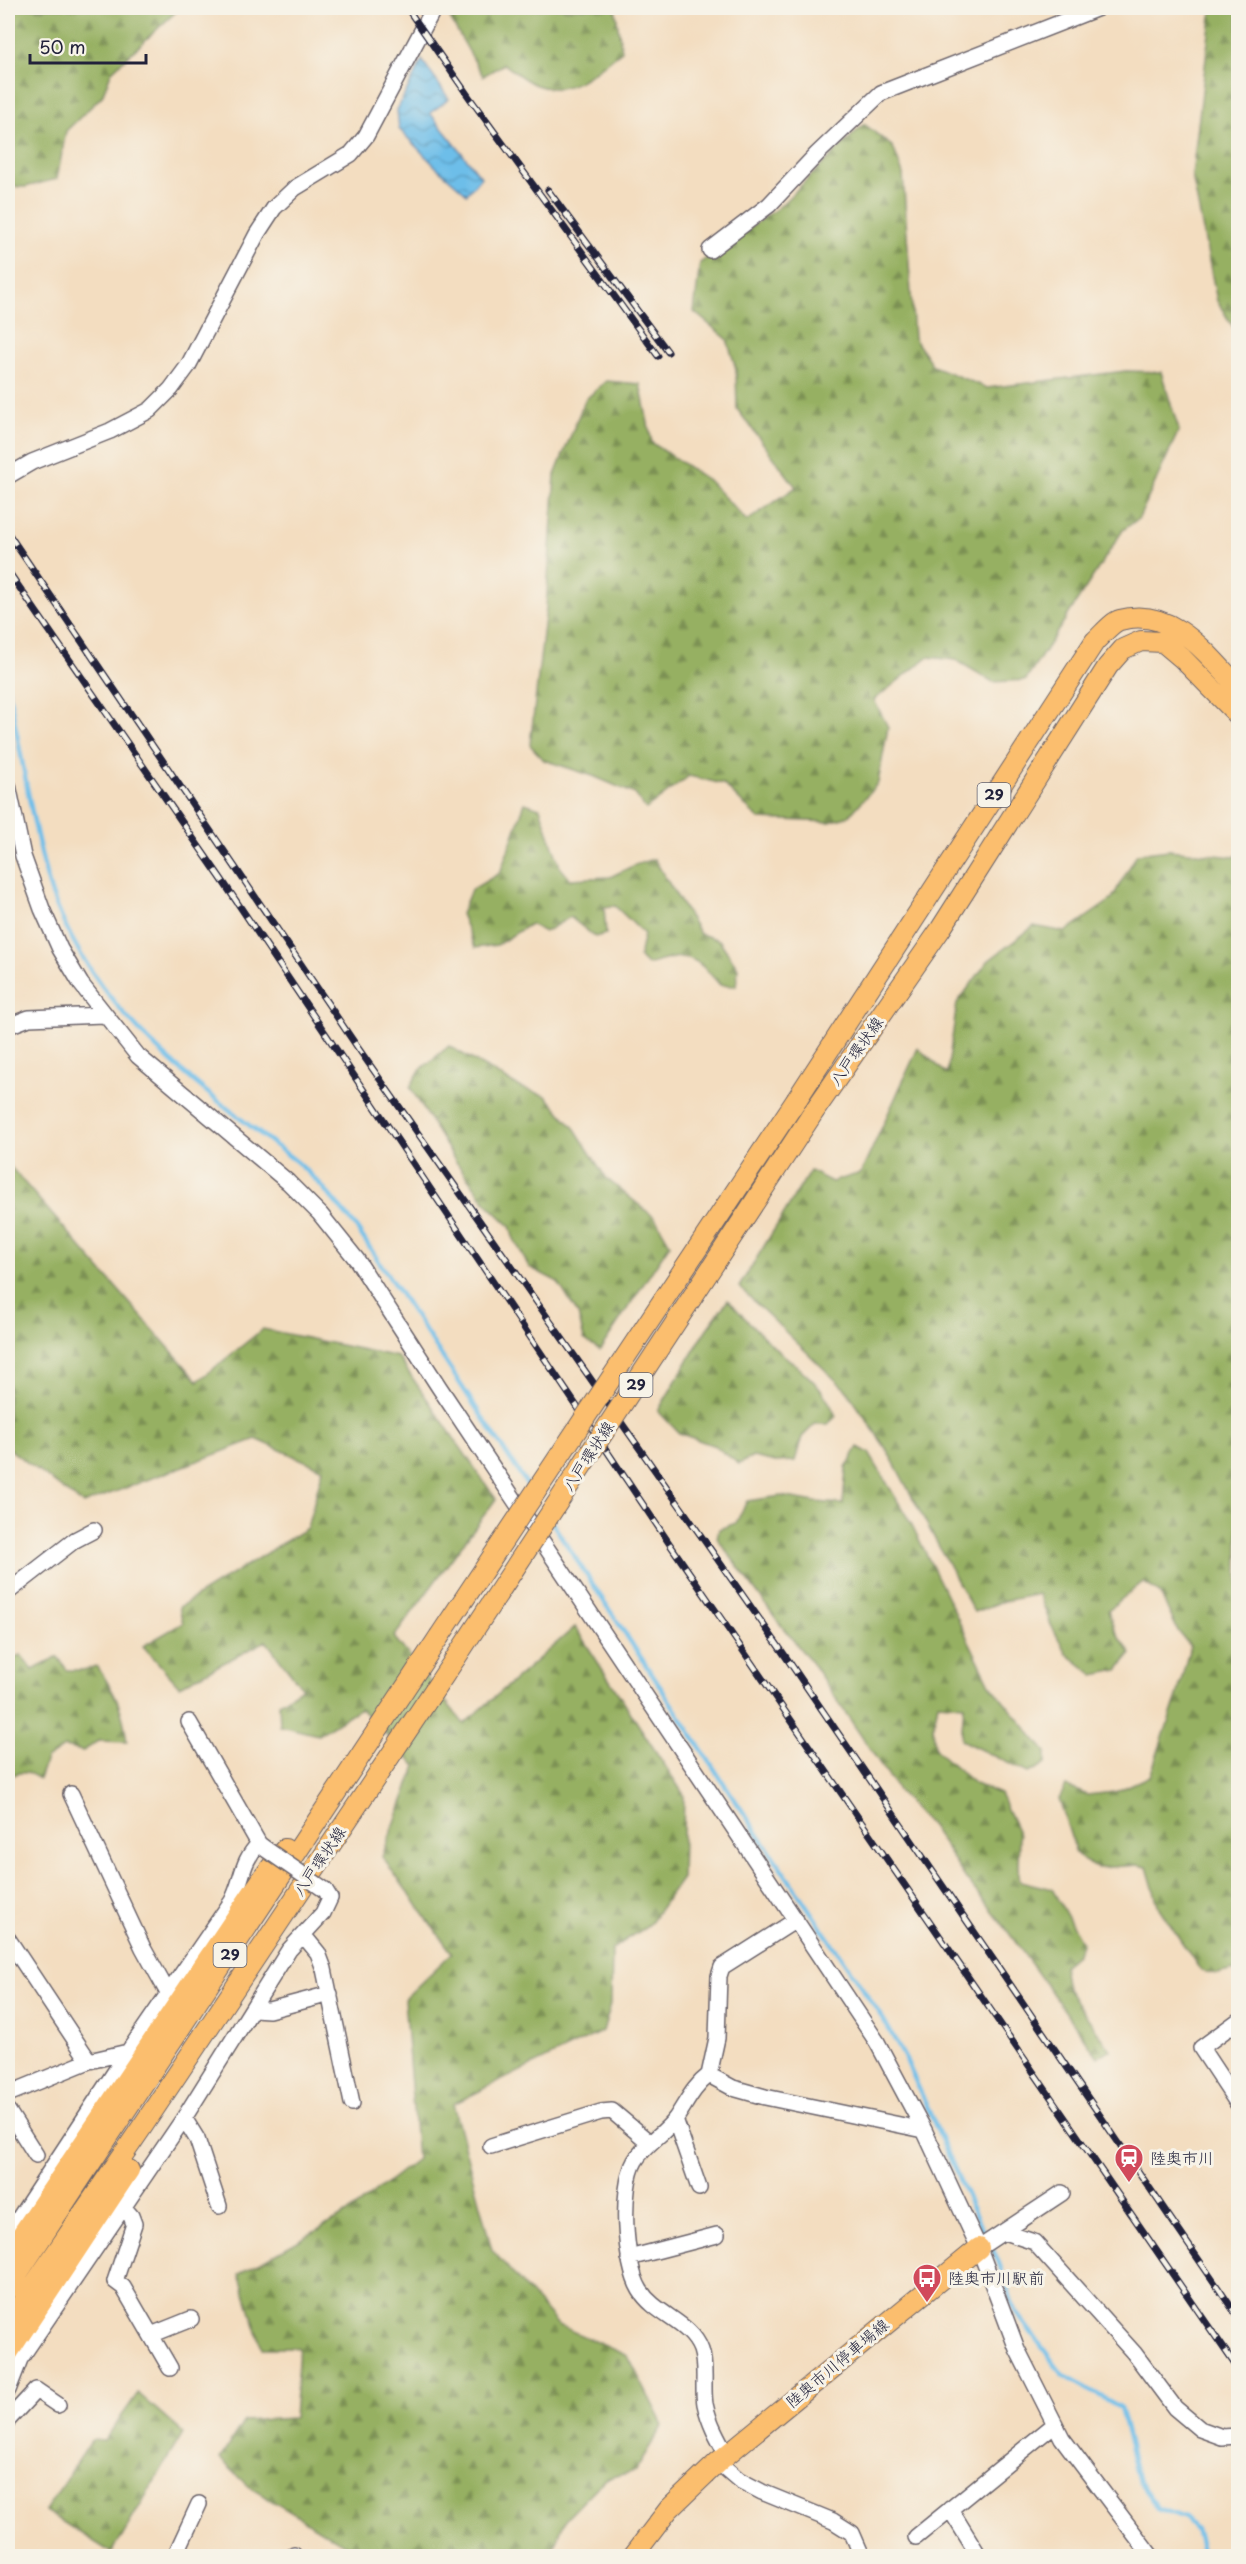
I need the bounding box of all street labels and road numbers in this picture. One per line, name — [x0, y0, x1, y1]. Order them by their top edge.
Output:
road number: 29 — [978, 783, 1010, 807]
street label: 八戸環状線 — [822, 1011, 888, 1090]
road number: 29 — [620, 1373, 652, 1397]
street label: 八戸環状線 — [555, 1415, 619, 1496]
street label: 八戸環状線 — [286, 1821, 350, 1900]
road number: 29 — [214, 1943, 246, 1967]
street label: 陸奥市川停車場線 — [780, 2312, 893, 2413]

